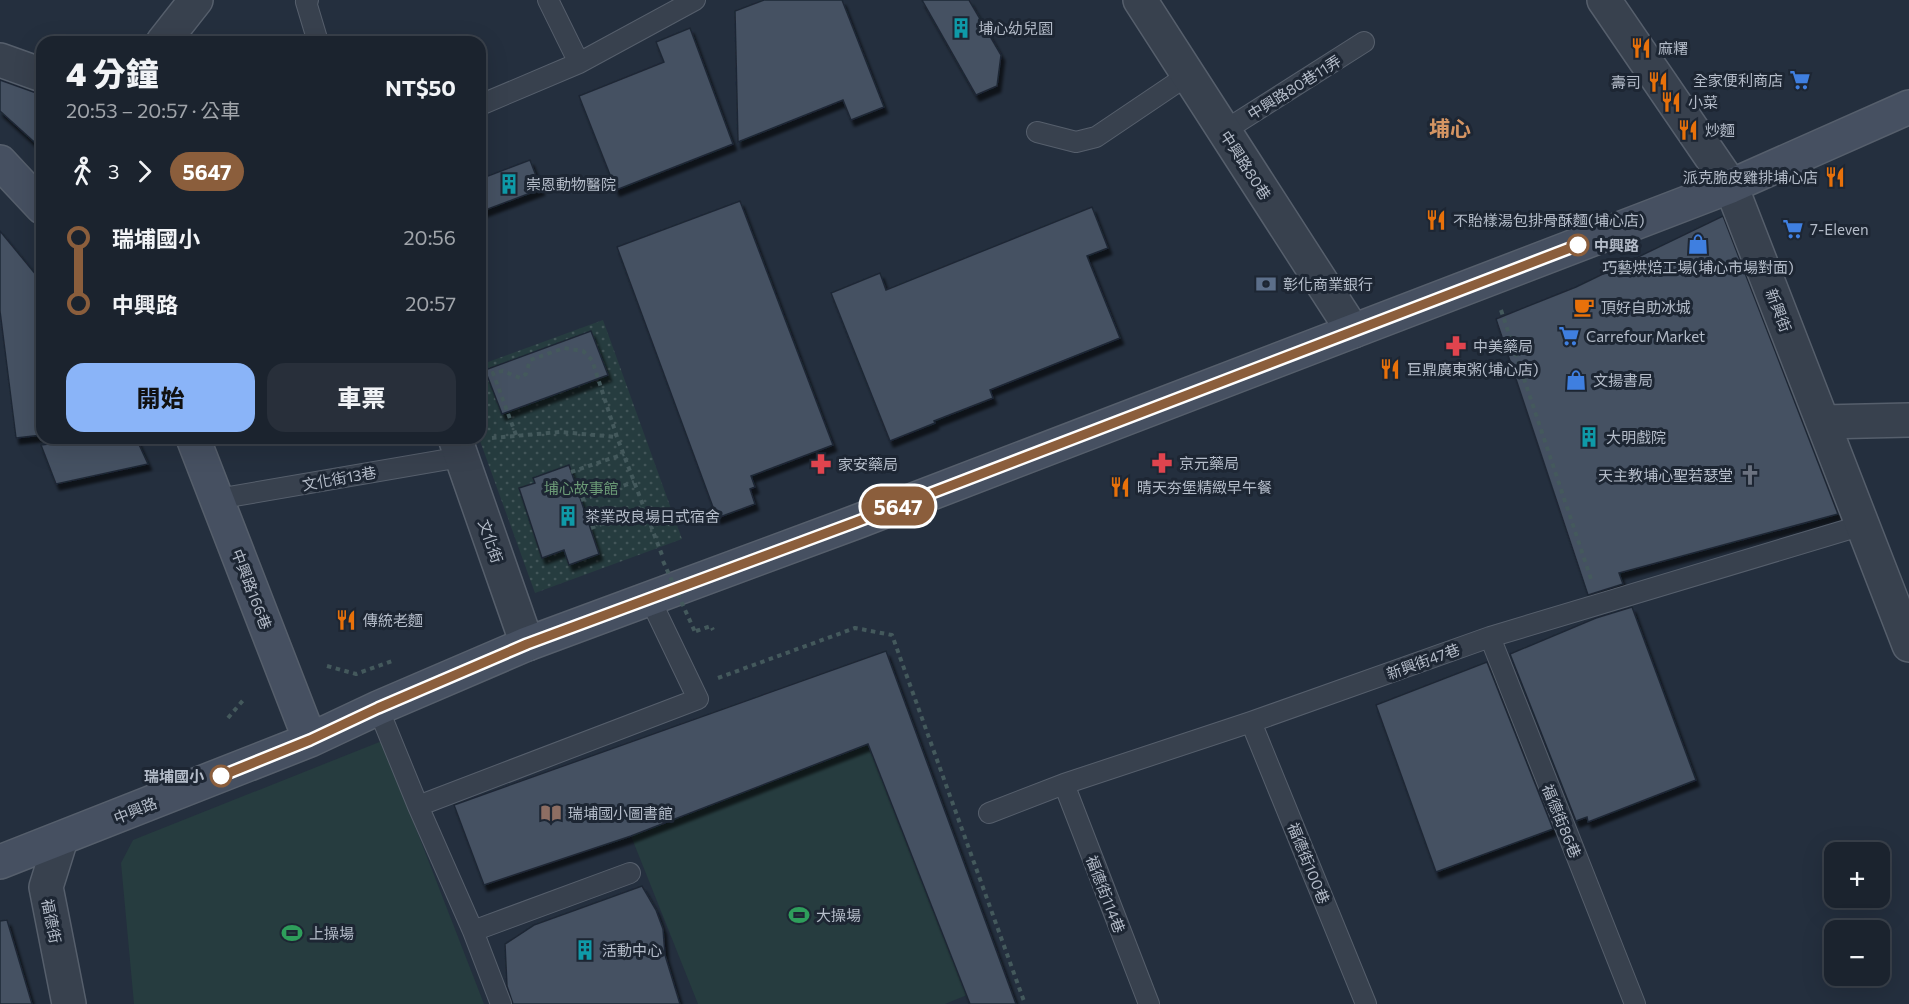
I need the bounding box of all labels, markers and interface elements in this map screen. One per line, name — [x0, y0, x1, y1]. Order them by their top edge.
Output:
building icon: 埔心幼兒園 — [949, 16, 973, 40]
place label: 埔心幼兒園 — [978, 19, 1053, 37]
restaurant icon: 麻糬 — [1629, 36, 1653, 60]
place label: 麻糬 — [1658, 39, 1688, 57]
street label: 中興路80巷11弄 — [1244, 51, 1344, 123]
text: 4 分鐘 — [66, 52, 159, 93]
supermarket icon: 全家便利商店 — [1788, 68, 1812, 92]
restaurant icon: 壽司 — [1646, 70, 1670, 94]
place label: 全家便利商店 — [1693, 71, 1783, 89]
place label: 壽司 — [1611, 73, 1641, 91]
text: NT$50 — [385, 74, 456, 101]
restaurant icon: 小菜 — [1659, 90, 1683, 114]
place label: 小菜 — [1688, 93, 1718, 111]
text: 20:53 – 20:57 · 公車 — [66, 98, 240, 122]
district label: 埔心 — [1429, 115, 1471, 140]
restaurant icon: 炒麵 — [1676, 118, 1700, 142]
place label: 炒麵 — [1705, 121, 1735, 139]
street label: 中興路80巷 — [1217, 127, 1275, 203]
icon: walk — [66, 155, 99, 188]
icon: forward — [128, 155, 161, 188]
text: 3 — [108, 159, 119, 183]
text: 5647 — [182, 159, 232, 184]
restaurant icon: 派克脆皮雞排埔心店 — [1823, 165, 1847, 189]
place label: 派克脆皮雞排埔心店 — [1683, 168, 1818, 186]
building icon: 崇恩動物醫院 — [497, 172, 521, 196]
place label: 崇恩動物醫院 — [526, 175, 616, 193]
restaurant icon: 不貽樣湯包排骨酥麵(埔心店) — [1424, 208, 1448, 232]
place label: 不貽樣湯包排骨酥麵(埔心店) — [1453, 211, 1645, 229]
supermarket icon: 7-Eleven — [1781, 217, 1805, 241]
place label: 7-Eleven — [1810, 220, 1869, 238]
text: 瑞埔國小 — [112, 225, 200, 252]
text: 20:56 — [404, 225, 456, 249]
shop icon: 巧藝烘焙工場(埔心市場對面) — [1686, 232, 1710, 256]
marker: 中興路 — [1567, 234, 1589, 256]
place label: 中興路 — [1594, 236, 1639, 254]
place label: 巧藝烘焙工場(埔心市場對面) — [1602, 258, 1794, 276]
bank icon: 彰化商業銀行 — [1254, 272, 1278, 296]
place label: 彰化商業銀行 — [1283, 275, 1373, 293]
street label: 新興街 — [1763, 286, 1795, 334]
text: 中興路 — [112, 291, 178, 318]
text: 20:57 — [405, 291, 456, 315]
cafe icon: 頂好自助冰城 — [1572, 295, 1596, 319]
place label: 頂好自助冰城 — [1601, 298, 1691, 316]
supermarket icon: Carrefour Market — [1557, 324, 1581, 348]
place label: Carrefour Market — [1586, 327, 1705, 345]
pharmacy icon: 中美藥局 — [1444, 334, 1468, 358]
place label: 中美藥局 — [1473, 337, 1533, 355]
restaurant icon: 巨鼎廣東粥(埔心店) — [1378, 357, 1402, 381]
place label: 巨鼎廣東粥(埔心店) — [1407, 360, 1539, 378]
button: 開始 — [66, 363, 255, 432]
button: 車票 — [267, 363, 456, 432]
shop icon: 文揚書局 — [1564, 368, 1588, 392]
place label: 文揚書局 — [1593, 371, 1653, 389]
building icon: 大明戲院 — [1577, 425, 1601, 449]
place label: 大明戲院 — [1606, 428, 1666, 446]
pharmacy icon: 京元藥局 — [1150, 451, 1174, 475]
pharmacy icon: 家安藥局 — [809, 452, 833, 476]
place label: 京元藥局 — [1179, 454, 1239, 472]
place label: 家安藥局 — [838, 455, 898, 473]
street label: 文化街13巷 — [301, 463, 377, 493]
church icon: 天主教埔心聖若瑟堂 — [1738, 463, 1762, 487]
place label: 天主教埔心聖若瑟堂 — [1598, 466, 1733, 484]
restaurant icon: 晴天夯堡精緻早午餐 — [1108, 475, 1132, 499]
place label: 晴天夯堡精緻早午餐 — [1137, 478, 1272, 496]
park label: 埔心故事館 — [543, 479, 619, 497]
line badge: 5647 — [856, 486, 940, 526]
text: 5647 — [873, 494, 923, 519]
building icon: 茶業改良場日式宿舍 — [556, 504, 580, 528]
place label: 茶業改良場日式宿舍 — [585, 507, 720, 525]
street label: 文化街 — [475, 517, 507, 565]
street label: 中興路166巷 — [228, 546, 276, 632]
restaurant icon: 傳統老麵 — [334, 608, 358, 632]
place label: 傳統老麵 — [363, 611, 423, 629]
street label: 新興街47巷 — [1384, 639, 1462, 683]
marker: 瑞埔國小 — [210, 765, 232, 787]
place label: 瑞埔國小 — [144, 767, 205, 785]
street label: 福德街86巷 — [1539, 781, 1585, 861]
street label: 中興路 — [111, 793, 159, 827]
library icon: 瑞埔國小圖書館 — [539, 801, 563, 825]
place label: 瑞埔國小圖書館 — [568, 804, 673, 822]
street label: 福德街100巷 — [1285, 820, 1333, 906]
map controls — [1824, 842, 1890, 986]
button: + — [1824, 842, 1890, 908]
street label: 福德街114巷 — [1083, 853, 1129, 935]
street label: 福德街 — [39, 897, 65, 945]
sports icon: 大操場 — [787, 903, 811, 927]
place label: 大操場 — [816, 906, 861, 924]
button: − — [1824, 920, 1890, 986]
sports icon: 上操場 — [280, 921, 304, 945]
place label: 上操場 — [309, 924, 354, 942]
building icon: 活動中心 — [573, 938, 597, 962]
place label: 活動中心 — [602, 941, 662, 959]

